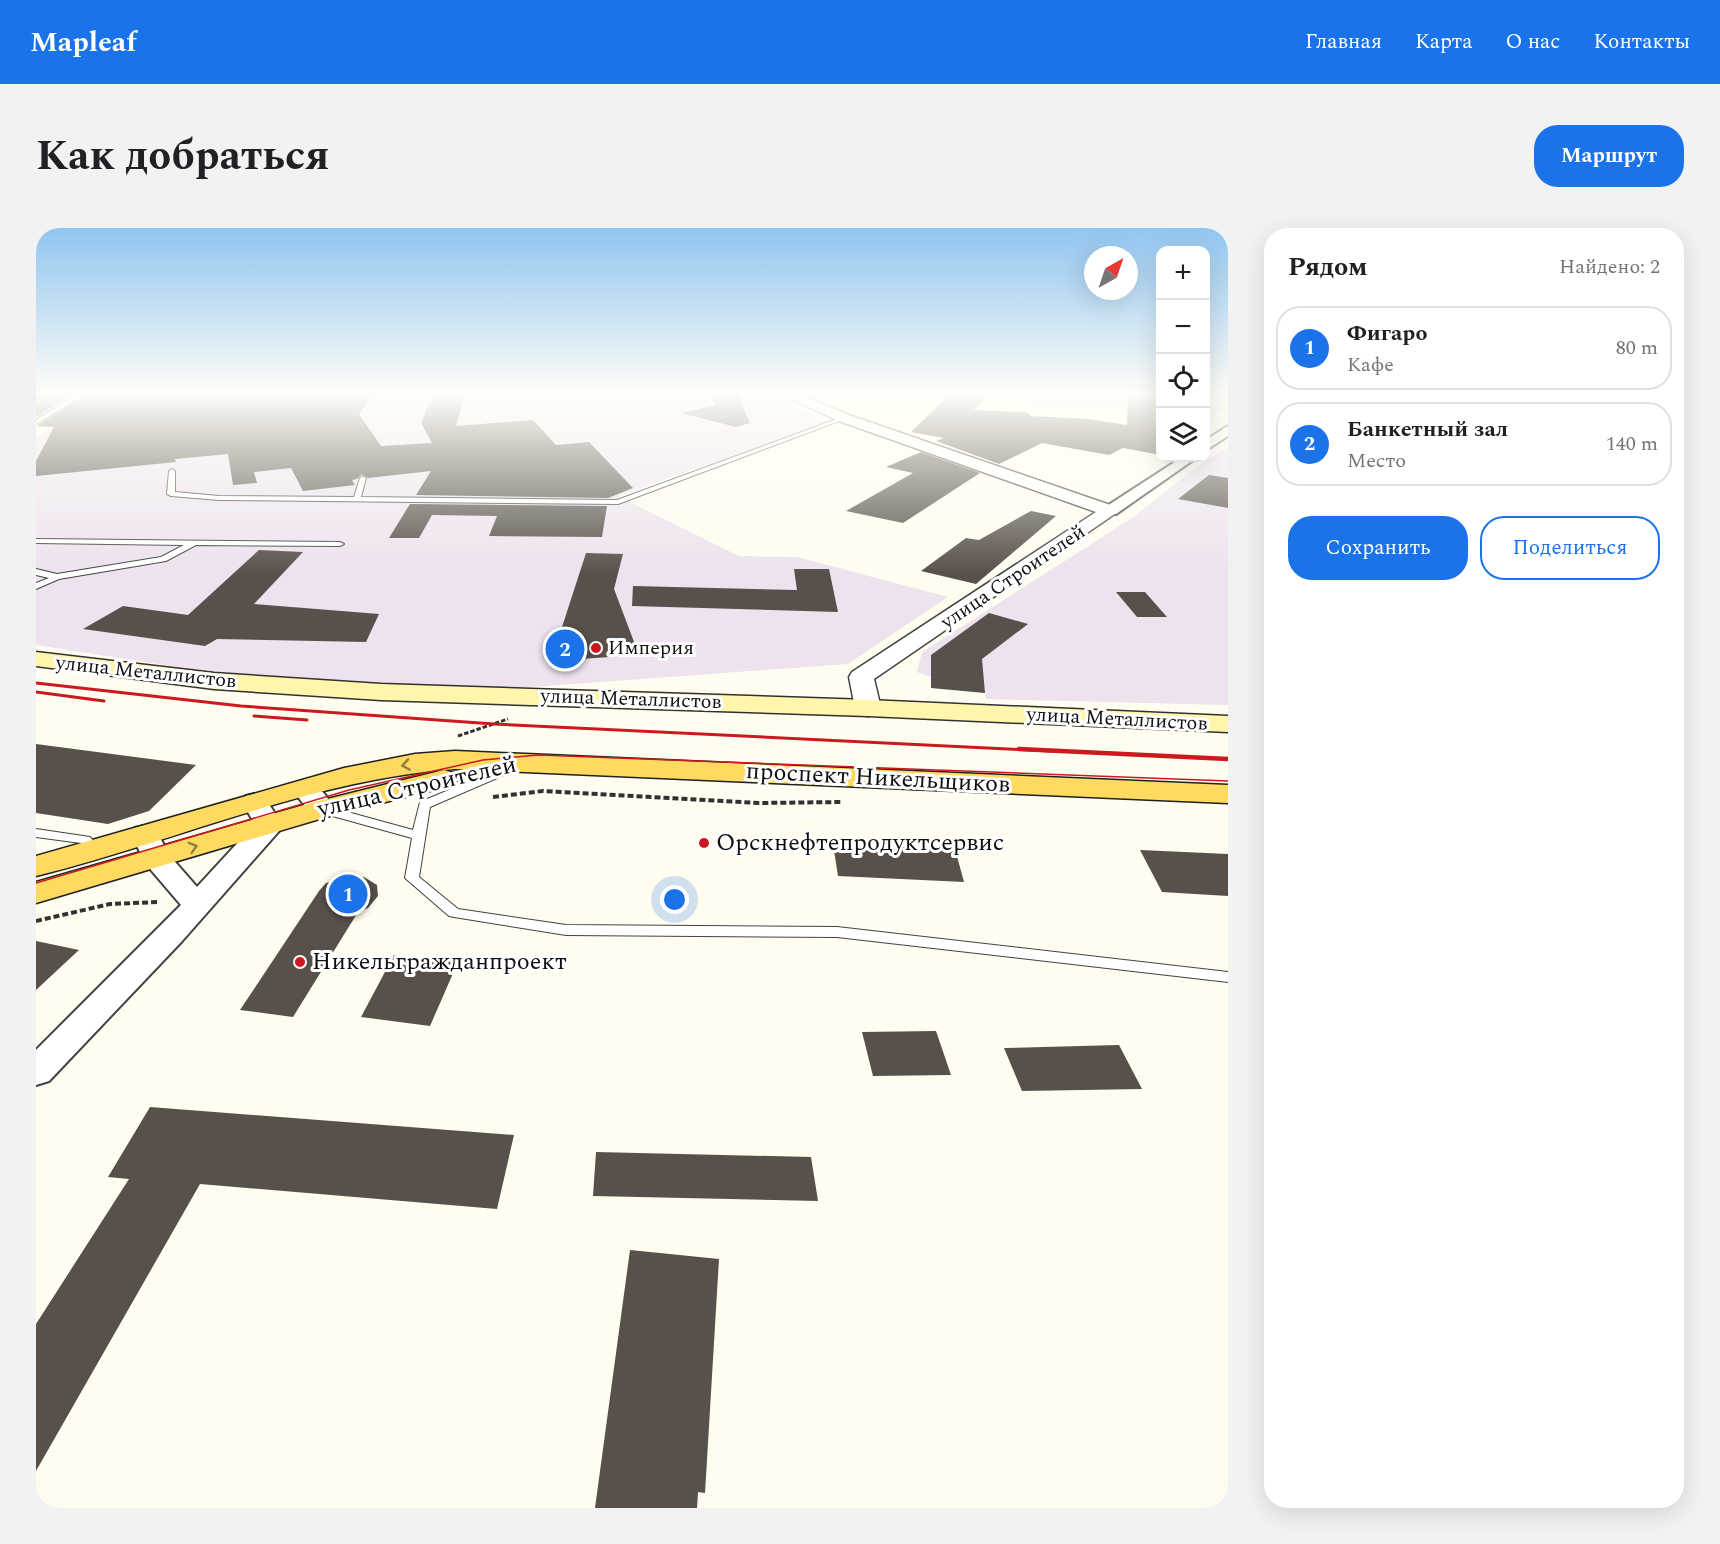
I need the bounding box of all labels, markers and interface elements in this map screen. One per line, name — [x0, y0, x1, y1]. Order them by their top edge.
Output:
text: Mapleaf — [30, 21, 137, 64]
text: Главная — [1305, 26, 1382, 58]
text: Карта — [1415, 26, 1472, 58]
text: О нас — [1505, 26, 1560, 58]
text: Контакты — [1593, 26, 1690, 58]
text: Как добраться — [36, 125, 330, 188]
button: Маршрут — [1534, 125, 1684, 187]
north arrow — [1084, 246, 1138, 300]
map controls — [1156, 246, 1210, 462]
button: + — [1156, 246, 1210, 300]
text: Рядом — [1288, 247, 1368, 287]
text: Найдено: 2 — [1559, 252, 1660, 282]
button: − — [1156, 300, 1210, 354]
text: Фигаро — [1347, 317, 1428, 350]
text: 1 — [1304, 333, 1315, 363]
text: 80 m — [1616, 333, 1658, 363]
text: Кафе — [1347, 350, 1394, 380]
button: locate — [1156, 354, 1210, 408]
button: layers — [1156, 408, 1210, 462]
text: Банкетный зал — [1347, 413, 1508, 446]
text: 2 — [1304, 429, 1315, 459]
text: 140 m — [1606, 429, 1658, 459]
text: Место — [1347, 446, 1406, 476]
button: Сохранить — [1288, 516, 1468, 580]
button: Поделиться — [1480, 516, 1660, 580]
street label: улица Строителей — [934, 517, 1092, 637]
pin: 2 — [546, 626, 584, 672]
place label: Империя — [608, 633, 694, 663]
marker: Империя — [589, 641, 603, 655]
street label: улица Металлистов — [53, 648, 238, 696]
street label: улица Металлистов — [539, 681, 722, 717]
street label: улица Металлистов — [1025, 699, 1208, 739]
street label: улица Строителей — [313, 747, 520, 828]
street label: проспект Никельщиков — [745, 753, 1011, 803]
one-way arrow — [402, 758, 411, 770]
place label: Орскнефтепродуктсервис — [716, 825, 1004, 861]
marker: Орскнефтепродуктсервис — [697, 836, 711, 850]
one-way arrow — [187, 842, 198, 854]
pin: 1 — [328, 872, 368, 916]
your location — [660, 885, 689, 914]
place label: Никельгражданпроект — [312, 944, 567, 980]
marker: Никельгражданпроект — [293, 955, 307, 969]

